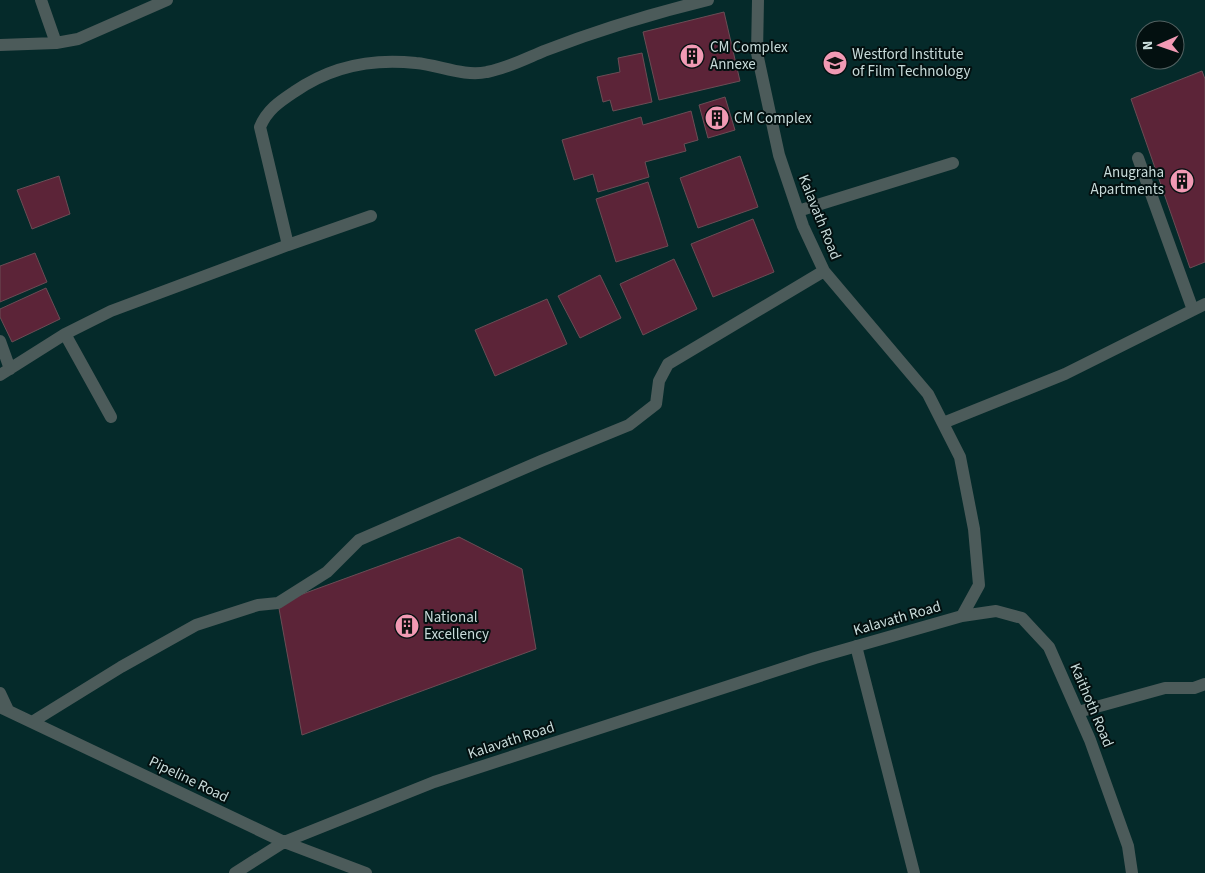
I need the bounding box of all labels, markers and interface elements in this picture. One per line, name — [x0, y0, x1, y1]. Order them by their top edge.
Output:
north arrow — [1135, 20, 1185, 70]
place label: CM Complex Annexe — [710, 37, 788, 75]
text: N — [1138, 40, 1158, 50]
building icon: CM Complex Annexe — [679, 43, 705, 69]
place label: Westford Institute of Film Technology — [852, 44, 970, 82]
school or university icon: Westford Institute of Film Technology — [822, 50, 848, 76]
building icon: CM Complex — [704, 105, 730, 131]
place label: CM Complex — [734, 108, 812, 129]
place label: Anugraha Apartments — [1091, 162, 1164, 200]
building icon: Anugraha Apartments — [1169, 168, 1195, 194]
street label: Kalavath Road — [793, 171, 846, 263]
street label: Kalavath Road — [851, 596, 943, 641]
place label: National Excellency — [424, 607, 489, 645]
building icon: National Excellency — [394, 613, 420, 639]
street label: Kaithoth Road — [1064, 660, 1119, 750]
street label: Kalavath Road — [465, 717, 557, 764]
street label: Pipeline Road — [145, 751, 232, 808]

